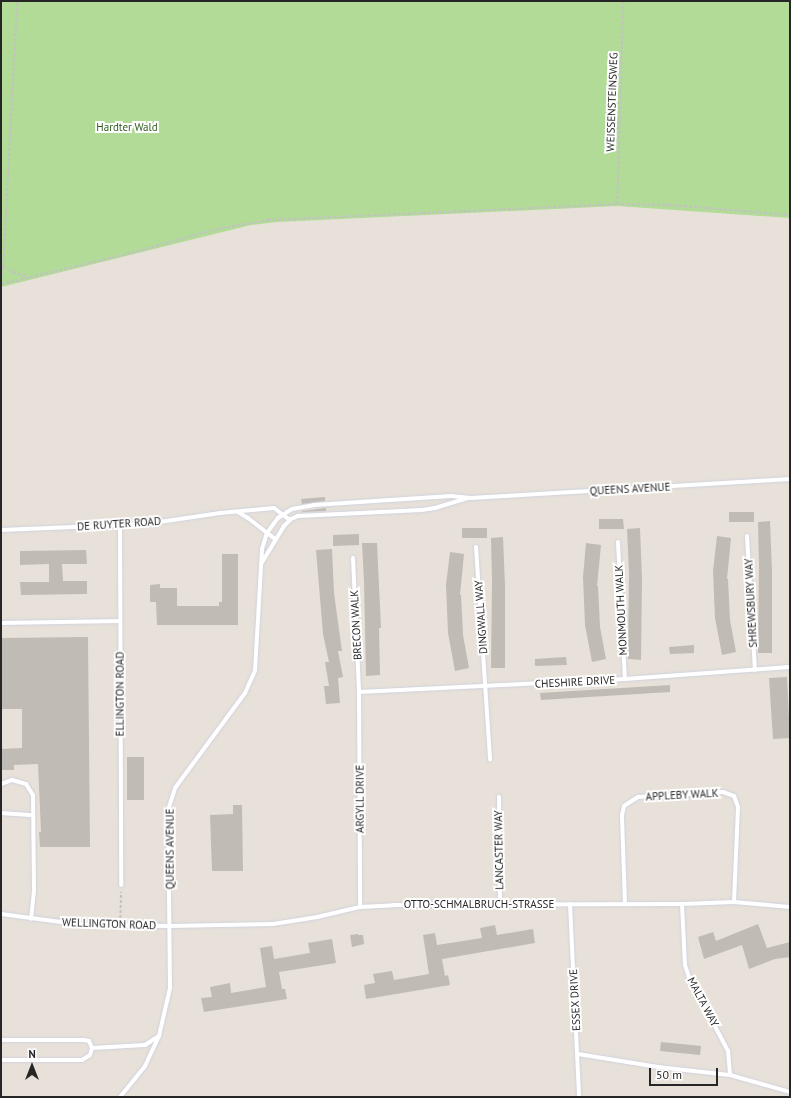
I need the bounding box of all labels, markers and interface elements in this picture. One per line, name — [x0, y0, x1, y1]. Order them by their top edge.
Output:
street label: WEISSENSTEINSWEG — [604, 52, 620, 152]
park label: Hardter Wald — [96, 120, 158, 134]
street label: QUEENS AVENUE — [589, 480, 671, 498]
street label: DE RUYTER ROAD — [77, 514, 161, 534]
street label: SHREWSBURY WAY — [742, 558, 760, 648]
street label: MONMOUTH WALK — [612, 564, 630, 656]
street label: DINGWALL WAY — [472, 579, 490, 655]
street label: BRECON WALK — [348, 590, 364, 660]
street label: ELLINGTON ROAD — [113, 652, 127, 736]
street label: CHESHIRE DRIVE — [534, 673, 616, 691]
street label: ARGYLL DRIVE — [353, 765, 367, 833]
street label: APPLEBY WALK — [645, 786, 719, 804]
street label: QUEENS AVENUE — [163, 808, 177, 890]
street label: LANCASTER WAY — [492, 810, 506, 890]
street label: OTTO-SCHMALBRUCH-STRASSE — [404, 897, 554, 911]
street label: WELLINGTON ROAD — [62, 916, 156, 932]
street label: ESSEX DRIVE — [567, 969, 583, 1031]
street label: MALTA WAY — [684, 975, 722, 1029]
north arrow — [12, 1046, 52, 1086]
text: N — [28, 1047, 36, 1061]
scale bar — [651, 1060, 720, 1086]
text: 50 m — [656, 1067, 682, 1082]

